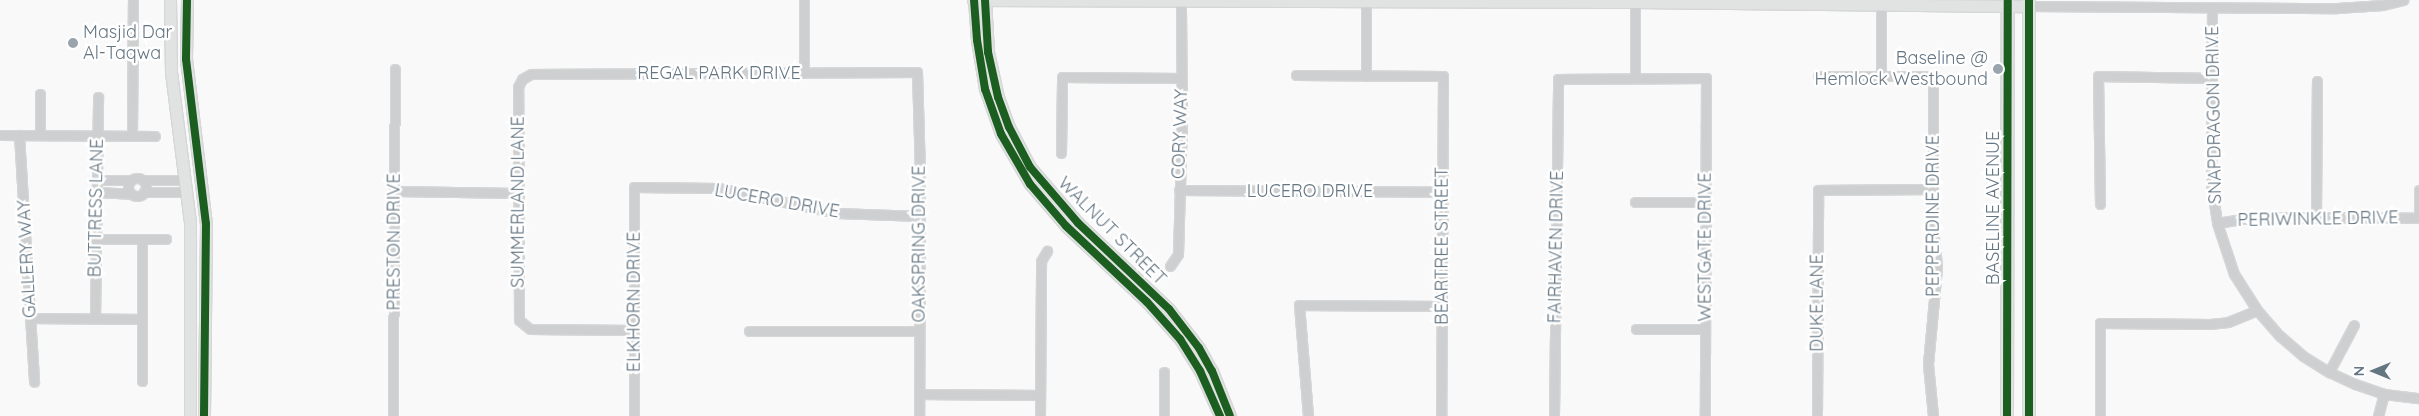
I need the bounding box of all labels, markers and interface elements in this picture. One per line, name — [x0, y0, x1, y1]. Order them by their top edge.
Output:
place label: Masjid Dar Al-Taqwa — [83, 22, 173, 64]
street label: SNAPDRAGON DRIVE — [2202, 26, 2226, 204]
marker: Masjid Dar Al-Taqwa — [67, 37, 79, 49]
place label: Baseline @ Hemlock Westbound — [1815, 48, 1988, 90]
street label: REGAL PARK DRIVE — [637, 62, 801, 84]
marker: Baseline @ Hemlock Westbound — [1992, 63, 2004, 75]
street label: CORY WAY — [1168, 89, 1192, 179]
street label: SUMMERLAND LANE — [507, 116, 529, 288]
street label: BASELINE AVENUE — [1982, 131, 2004, 285]
street label: PEPPERDINE DRIVE — [1922, 135, 1944, 297]
street label: BUTTRESS LANE — [84, 138, 108, 278]
street label: OAKSPRING DRIVE — [908, 166, 930, 322]
street label: BEARTREE STREET — [1431, 167, 1453, 325]
street label: FAIRHAVEN DRIVE — [1544, 170, 1568, 324]
street label: WALNUT STREET — [1053, 172, 1171, 290]
street label: WESTGATE DRIVE — [1694, 172, 1716, 322]
street label: PRESTON DRIVE — [383, 173, 405, 311]
street label: LUCERO DRIVE — [713, 179, 841, 223]
street label: LUCERO DRIVE — [1247, 180, 1373, 202]
street label: GALLERY WAY — [13, 199, 41, 319]
street label: PERIWINKLE DRIVE — [2237, 207, 2399, 231]
street label: ELKHORN DRIVE — [623, 232, 645, 372]
street label: DUKE LANE — [1806, 254, 1828, 352]
north arrow — [2349, 346, 2399, 396]
text: N — [2350, 366, 2368, 376]

